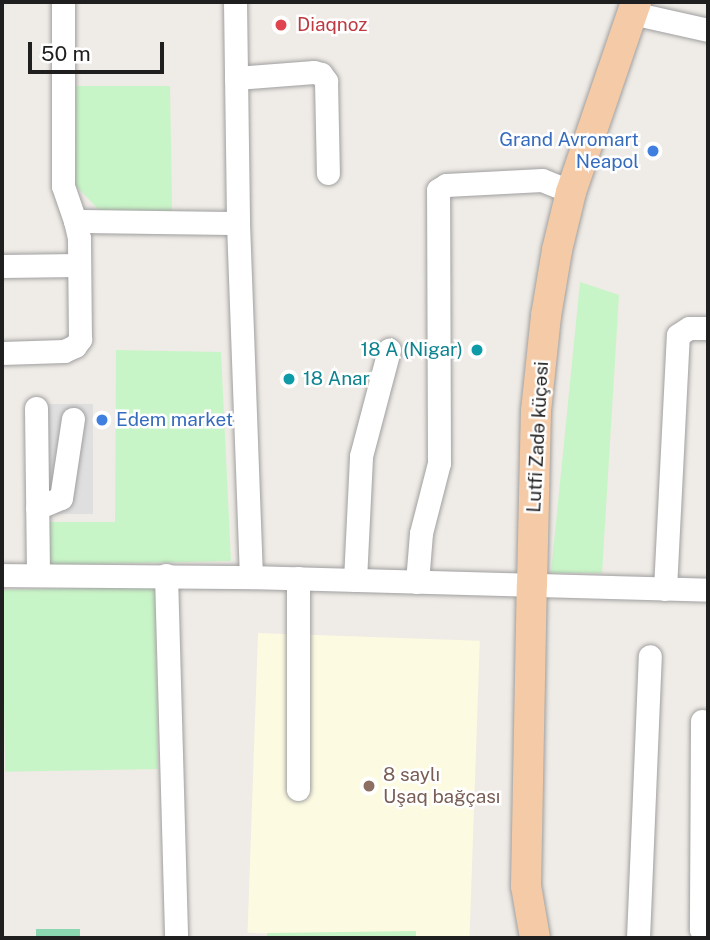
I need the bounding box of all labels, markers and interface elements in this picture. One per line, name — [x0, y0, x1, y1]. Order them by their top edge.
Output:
place label: Diaqnoz — [297, 14, 367, 36]
marker: Diaqnoz — [271, 15, 291, 35]
scale bar — [32, 28, 168, 72]
text: 50 m — [41, 41, 91, 66]
place label: Grand Avromart Neapol — [499, 129, 639, 173]
marker: Grand Avromart Neapol — [645, 143, 661, 159]
place label: 18 A (Nigar) — [360, 339, 463, 361]
marker: 18 A (Nigar) — [469, 342, 485, 358]
street label: Lutfi Zadə küçəsi — [523, 361, 553, 513]
place label: 18 Anar — [303, 368, 370, 390]
marker: 18 Anar — [281, 371, 297, 387]
place label: Edem market — [116, 409, 233, 431]
marker: Edem market — [94, 412, 110, 428]
place label: 8 saylı Uşaq bağçası — [383, 764, 500, 808]
marker: 8 saylı Uşaq bağçası — [361, 778, 377, 794]

